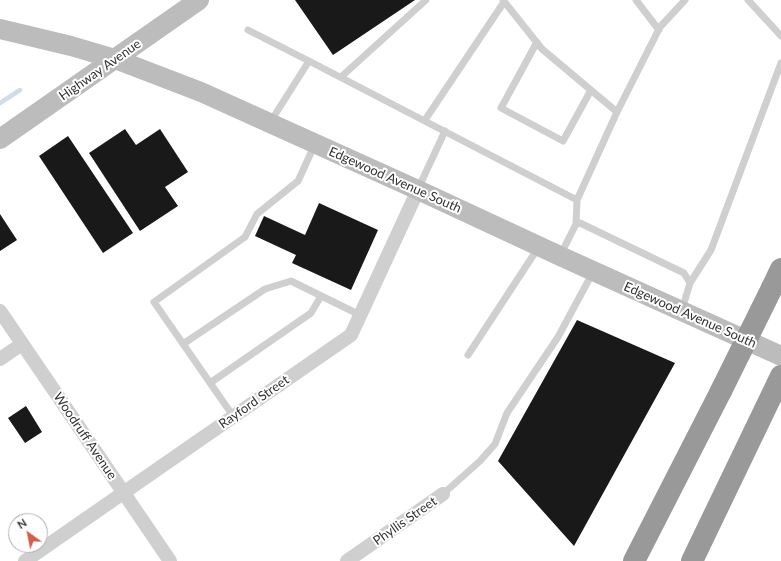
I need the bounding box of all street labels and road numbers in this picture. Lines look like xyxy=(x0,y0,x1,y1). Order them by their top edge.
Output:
street label: Highway Avenue xyxy=(56,36,144,104)
street label: Edgewood Avenue South xyxy=(326,144,464,216)
street label: Edgewood Avenue South xyxy=(621,279,759,351)
street label: Rayford Street xyxy=(216,372,292,432)
street label: Woodruff Avenue xyxy=(50,389,120,483)
street label: Phyllis Street xyxy=(370,493,440,549)

